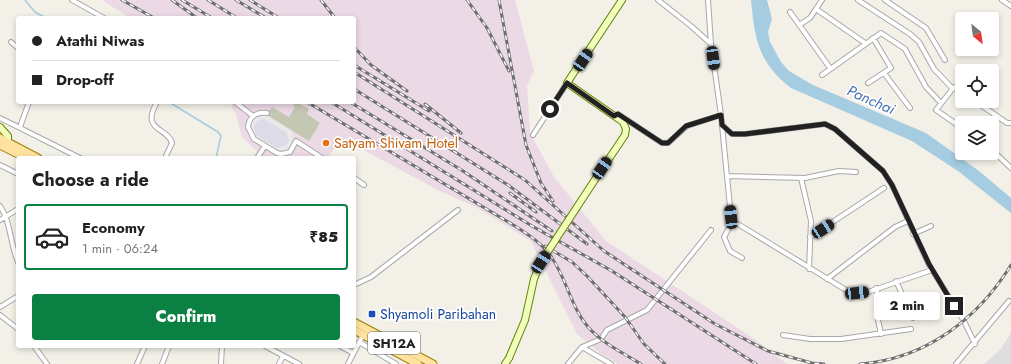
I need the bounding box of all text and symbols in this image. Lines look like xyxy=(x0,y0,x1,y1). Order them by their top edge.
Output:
north arrow xyxy=(955,12,999,56)
map controls xyxy=(955,12,999,160)
text: Atathi Niwas xyxy=(56,30,144,52)
car xyxy=(705,45,721,71)
car xyxy=(571,47,595,73)
button: locate xyxy=(955,64,999,108)
text: Drop-off xyxy=(56,69,114,91)
water label: Panchai xyxy=(844,80,899,120)
route start xyxy=(541,100,559,118)
button: layers xyxy=(955,116,999,160)
place label: Satyam Shivam Hotel xyxy=(334,133,458,153)
marker: Satyam Shivam Hotel xyxy=(321,138,331,148)
car xyxy=(590,155,614,181)
text: Choose a ride xyxy=(32,167,149,193)
car xyxy=(724,204,738,230)
text: Economy xyxy=(82,217,145,239)
car xyxy=(810,217,836,241)
icon: car xyxy=(34,219,70,255)
text: ₹85 xyxy=(310,226,338,248)
text: 1 min · 06:24 xyxy=(82,239,158,258)
car xyxy=(529,249,553,275)
car xyxy=(844,286,870,300)
callout: 2 min xyxy=(874,292,940,320)
button: Confirm xyxy=(32,294,340,340)
text: 2 min xyxy=(890,296,924,315)
route end xyxy=(945,297,963,315)
place label: Shyamoli Paribahan xyxy=(380,304,496,324)
marker: Shyamoli Paribahan xyxy=(367,309,377,319)
road number: SH12A xyxy=(368,332,420,354)

